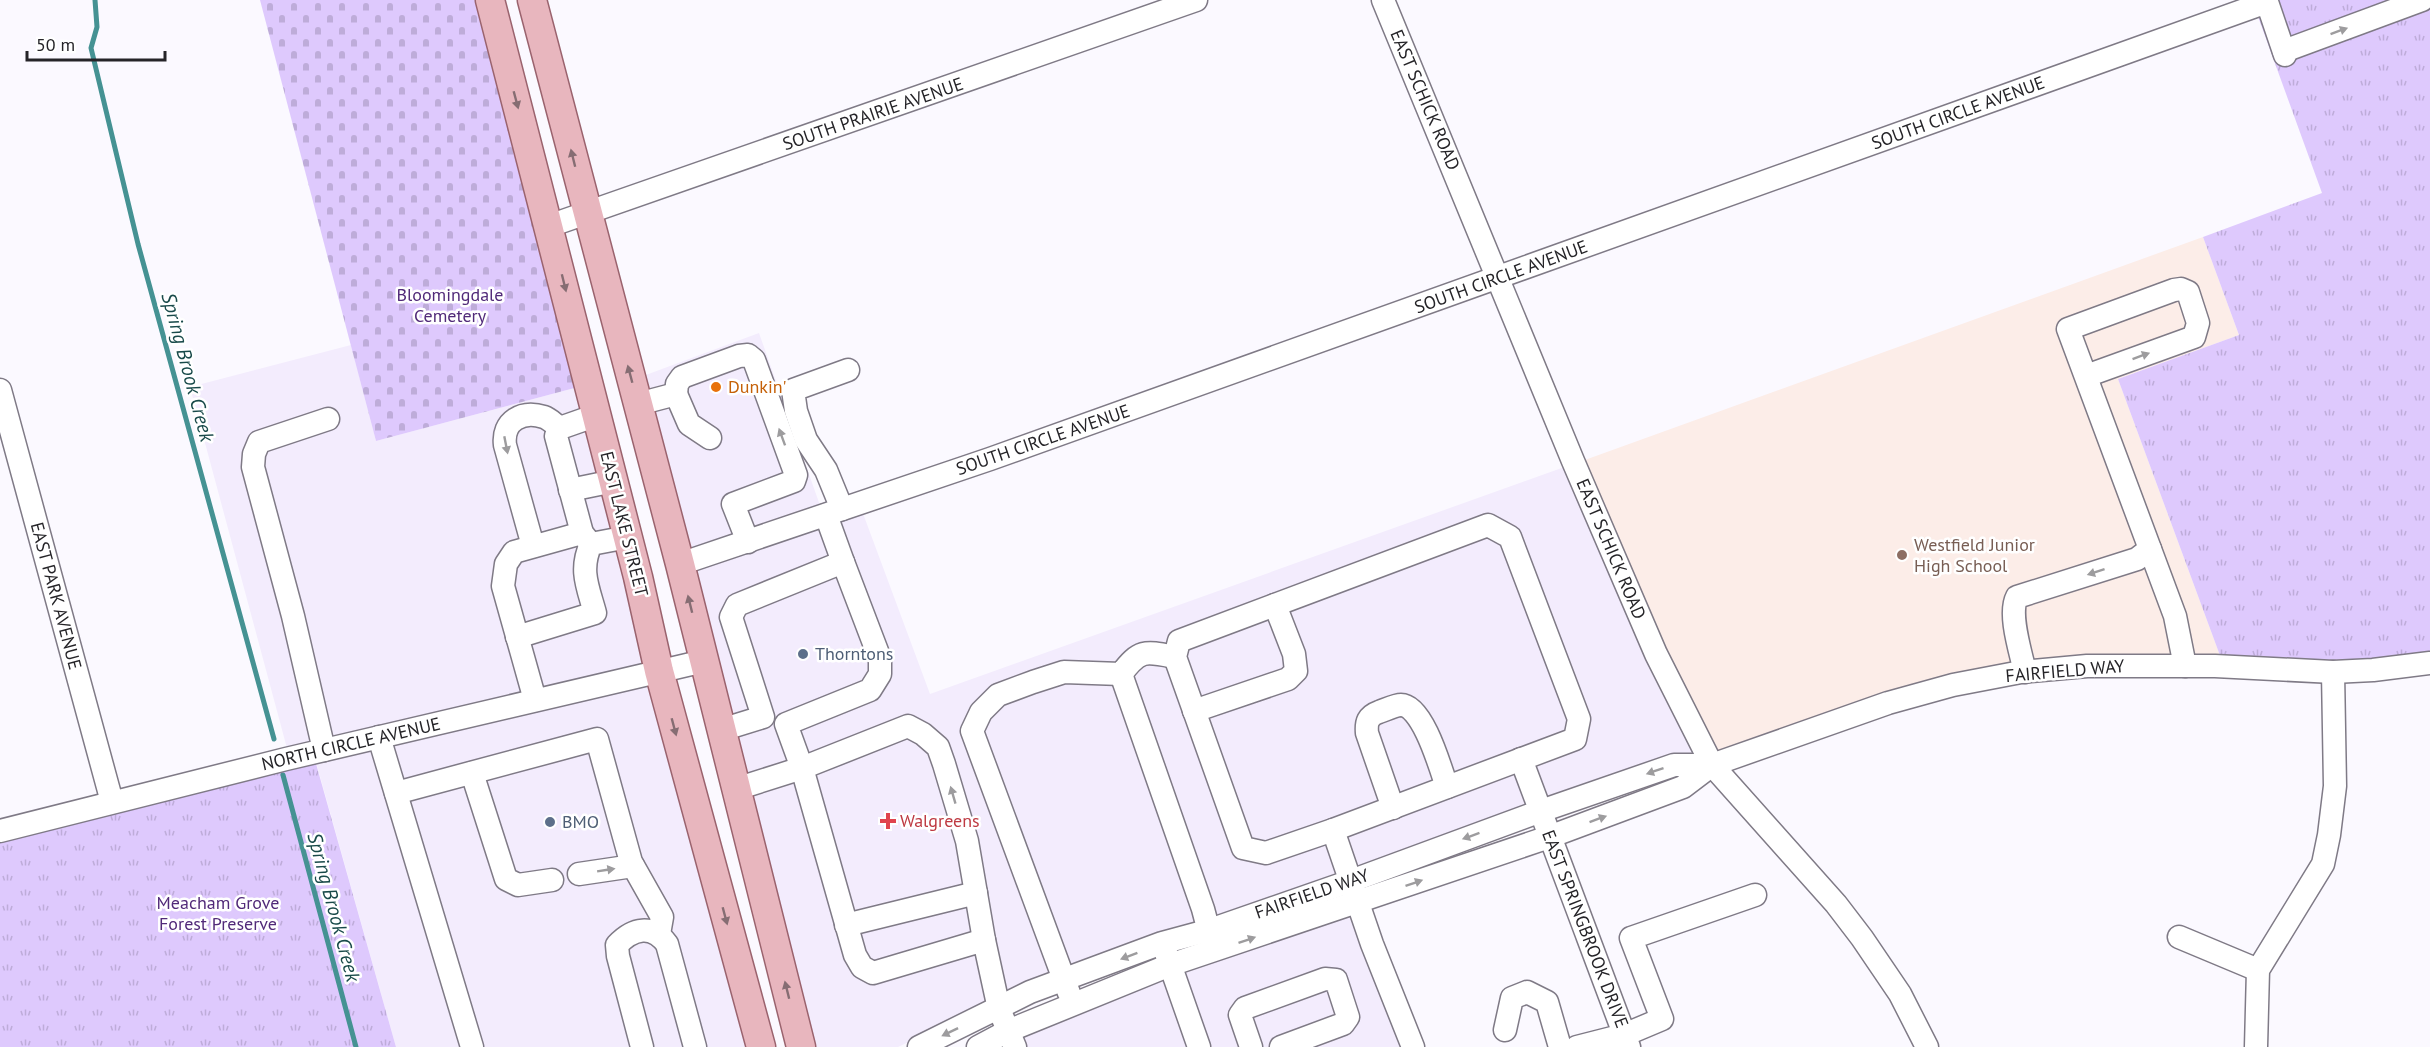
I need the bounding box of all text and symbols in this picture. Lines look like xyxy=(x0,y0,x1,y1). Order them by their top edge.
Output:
scale bar xyxy=(27,24,165,62)
street label: EAST SCHICK ROAD xyxy=(1385,26,1465,174)
one-way arrow xyxy=(2330,26,2348,35)
text: 50 m xyxy=(36,33,75,56)
street label: SOUTH CIRCLE AVENUE xyxy=(1868,71,2048,155)
street label: SOUTH PRAIRIE AVENUE xyxy=(780,72,966,155)
one-way arrow xyxy=(512,91,522,109)
one-way arrow xyxy=(568,149,577,167)
street label: SOUTH CIRCLE AVENUE xyxy=(1411,235,1591,319)
one-way arrow xyxy=(559,274,569,292)
park label: Bloomingdale Cemetery xyxy=(396,283,504,327)
water label: Spring Brook Creek xyxy=(156,289,221,446)
one-way arrow xyxy=(2132,351,2150,361)
one-way arrow xyxy=(625,365,634,383)
place label: Dunkin' xyxy=(728,375,787,398)
marker: Dunkin' xyxy=(709,380,723,394)
street label: SOUTH CIRCLE AVENUE xyxy=(953,399,1133,480)
one-way arrow xyxy=(777,428,787,446)
one-way arrow xyxy=(502,436,511,455)
street label: EAST LAKE STREET xyxy=(595,449,654,599)
street label: EAST SCHICK ROAD xyxy=(1571,475,1651,623)
street label: EAST PARK AVENUE xyxy=(26,520,87,672)
place label: Westfield Junior High School xyxy=(1914,533,2035,577)
marker: Westfield Junior High School xyxy=(1895,548,1909,562)
one-way arrow xyxy=(2087,567,2105,577)
one-way arrow xyxy=(684,595,694,613)
place label: Thorntons xyxy=(815,642,893,665)
marker: Thorntons xyxy=(796,647,810,661)
street label: FAIRFIELD WAY xyxy=(2005,654,2125,687)
street label: NORTH CIRCLE AVENUE xyxy=(259,712,443,775)
one-way arrow xyxy=(670,719,679,737)
one-way arrow xyxy=(1646,767,1664,777)
one-way arrow xyxy=(948,786,957,804)
place label: Walgreens xyxy=(900,809,980,832)
place label: BMO xyxy=(562,810,599,833)
one-way arrow xyxy=(1589,813,1607,823)
marker: Walgreens xyxy=(881,814,895,828)
marker: BMO xyxy=(543,815,557,829)
street label: EAST SPRINGBROOK DRIVE xyxy=(1537,826,1634,1031)
water label: Spring Brook Creek xyxy=(302,829,367,986)
one-way arrow xyxy=(1462,832,1480,842)
street label: FAIRFIELD WAY xyxy=(1252,863,1372,924)
one-way arrow xyxy=(597,865,616,874)
one-way arrow xyxy=(1405,878,1423,888)
park label: Meacham Grove Forest Preserve xyxy=(157,891,279,935)
one-way arrow xyxy=(721,907,730,925)
one-way arrow xyxy=(1238,935,1256,944)
one-way arrow xyxy=(1119,951,1137,961)
one-way arrow xyxy=(781,981,791,999)
one-way arrow xyxy=(941,1028,958,1037)

